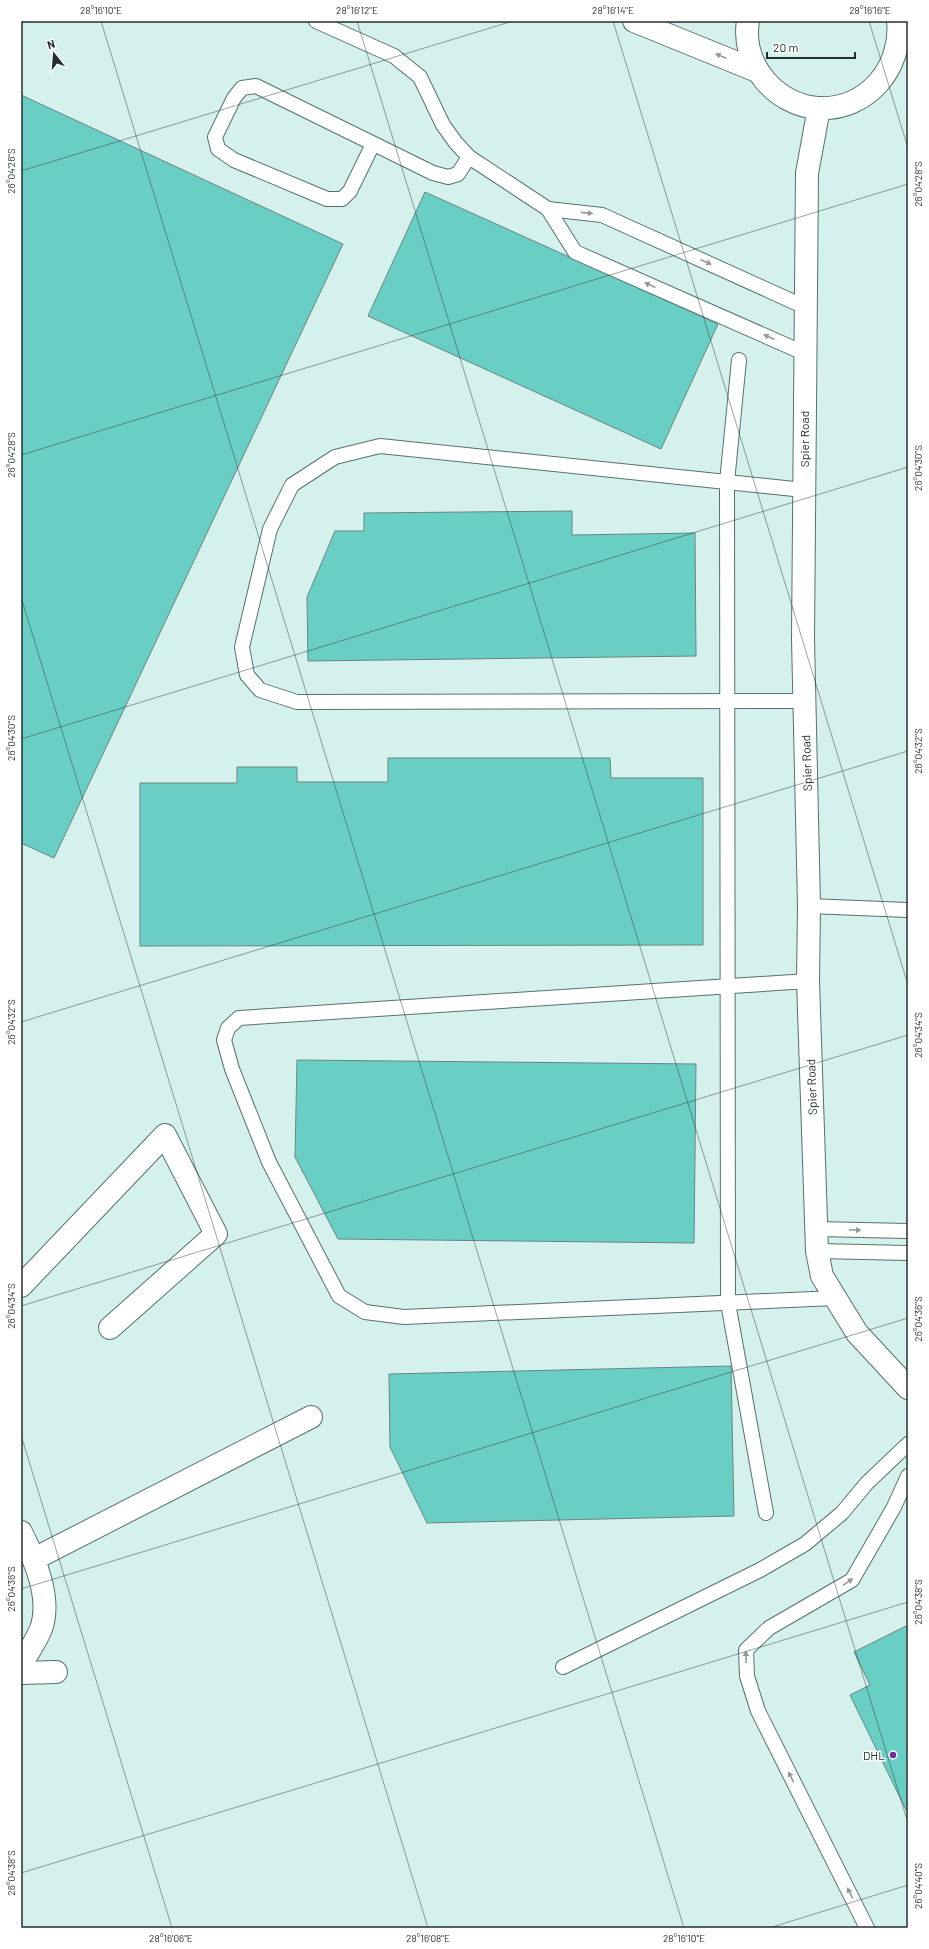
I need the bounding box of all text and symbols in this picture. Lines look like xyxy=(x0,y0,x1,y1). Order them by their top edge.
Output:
text: 28°16'10"E xyxy=(80,4,122,16)
text: 28°16'12"E xyxy=(336,4,378,16)
text: 28°16'14"E xyxy=(592,4,634,16)
text: 28°16'16"E xyxy=(849,4,891,16)
north arrow xyxy=(34,34,74,74)
scale bar xyxy=(767,34,855,60)
text: N xyxy=(46,37,56,51)
text: 20 m xyxy=(773,40,799,54)
one-way arrow xyxy=(715,53,727,59)
text: 26°04'26"S xyxy=(5,148,17,194)
text: 26°04'28"S xyxy=(912,161,924,207)
one-way arrow xyxy=(580,210,593,217)
one-way arrow xyxy=(701,259,712,265)
one-way arrow xyxy=(644,282,655,288)
one-way arrow xyxy=(762,334,774,340)
street label: Spier Road xyxy=(797,411,811,467)
text: 26°04'28"S xyxy=(5,432,17,478)
text: 26°04'30"S xyxy=(912,445,924,491)
text: 26°04'30"S xyxy=(5,715,17,761)
text: 26°04'32"S xyxy=(912,728,924,774)
street label: Spier Road xyxy=(798,735,814,791)
text: 26°04'32"S xyxy=(5,999,17,1045)
text: 26°04'34"S xyxy=(912,1012,924,1058)
street label: Spier Road xyxy=(803,1059,819,1115)
one-way arrow xyxy=(849,1226,861,1233)
text: 26°04'34"S xyxy=(5,1283,17,1329)
text: 26°04'36"S xyxy=(912,1296,924,1342)
text: 26°04'36"S xyxy=(5,1566,17,1612)
one-way arrow xyxy=(843,1578,853,1586)
text: 26°04'38"S xyxy=(912,1579,924,1625)
one-way arrow xyxy=(743,1650,749,1663)
place label: DHL xyxy=(863,1748,885,1762)
marker: DHL xyxy=(888,1750,898,1760)
one-way arrow xyxy=(788,1771,794,1783)
text: 26°04'38"S xyxy=(5,1850,17,1896)
text: 26°04'40"S xyxy=(912,1863,924,1909)
one-way arrow xyxy=(846,1887,853,1899)
text: 28°16'06"E xyxy=(149,1932,193,1944)
text: 28°16'08"E xyxy=(406,1932,450,1944)
text: 28°16'10"E xyxy=(663,1932,705,1944)

